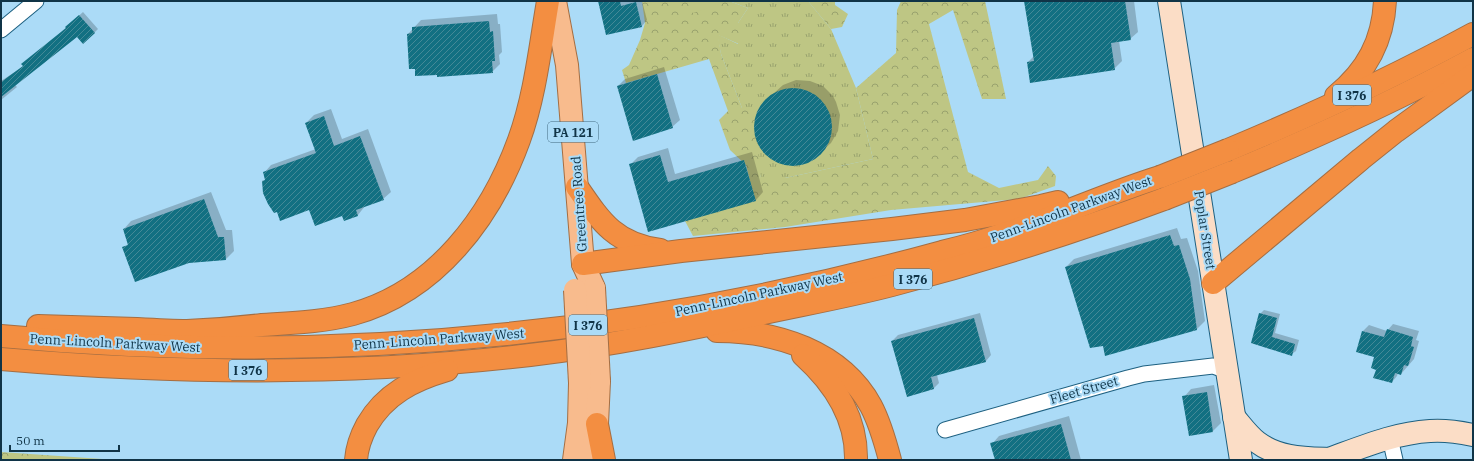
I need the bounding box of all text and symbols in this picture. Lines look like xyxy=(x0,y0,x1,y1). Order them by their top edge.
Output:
road number: I 376 xyxy=(1333,85,1371,105)
road number: PA 121 xyxy=(548,122,598,142)
street label: Greentree Road xyxy=(567,156,591,252)
street label: Penn-Lincoln Parkway West xyxy=(988,172,1155,246)
street label: Poplar Street xyxy=(1190,189,1220,271)
street label: Penn-Lincoln Parkway West xyxy=(674,268,845,320)
road number: I 376 xyxy=(894,269,932,289)
road number: I 376 xyxy=(569,315,607,335)
street label: Penn-Lincoln Parkway West xyxy=(353,325,525,353)
street label: Penn-Lincoln Parkway West xyxy=(29,330,201,356)
road number: I 376 xyxy=(229,360,267,380)
street label: Fleet Street xyxy=(1048,372,1120,408)
scale bar xyxy=(10,427,119,453)
text: 50 m xyxy=(16,433,45,448)

